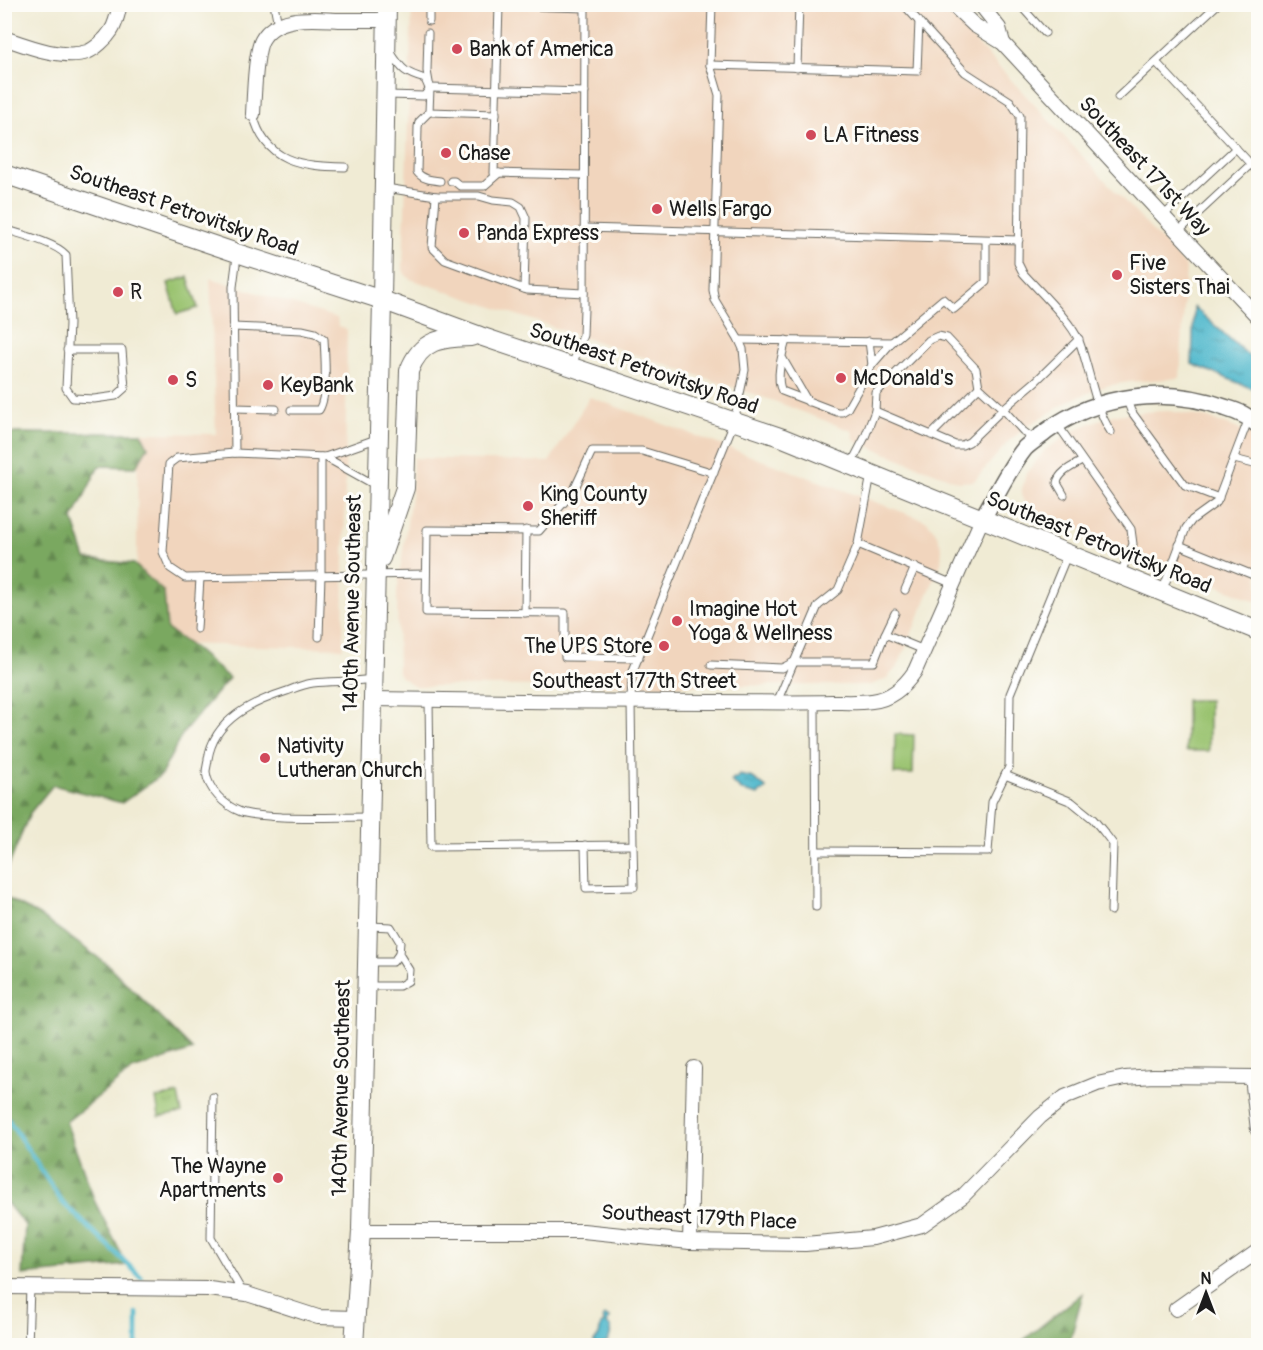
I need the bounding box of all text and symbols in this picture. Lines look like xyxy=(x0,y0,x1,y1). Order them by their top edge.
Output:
place label: Bank of America xyxy=(469,36,613,63)
marker: Bank of America xyxy=(450,42,464,56)
street label: Southeast 171st Way xyxy=(1073,91,1216,242)
place label: LA Fitness xyxy=(823,122,919,149)
marker: LA Fitness xyxy=(804,128,818,142)
place label: Chase xyxy=(458,140,511,167)
marker: Chase xyxy=(439,146,453,160)
street label: Southeast Petrovitsky Road xyxy=(66,159,302,262)
place label: Wells Fargo xyxy=(669,196,772,223)
marker: Wells Fargo xyxy=(650,202,664,216)
place label: Panda Express xyxy=(476,220,599,247)
marker: Panda Express xyxy=(457,226,471,240)
place label: Five Sisters Thai xyxy=(1129,250,1230,301)
marker: Five Sisters Thai xyxy=(1110,268,1124,282)
place label: R xyxy=(130,279,142,306)
marker: R xyxy=(111,285,125,299)
street label: Southeast Petrovitsky Road xyxy=(526,317,762,420)
place label: McDonald's xyxy=(853,365,954,392)
place label: S xyxy=(185,367,197,394)
marker: McDonald's xyxy=(834,371,848,385)
place label: KeyBank xyxy=(280,372,354,399)
marker: S xyxy=(166,373,180,387)
marker: KeyBank xyxy=(261,378,275,392)
place label: King County Sheriff xyxy=(540,481,647,532)
street label: Southeast Petrovitsky Road xyxy=(982,485,1215,600)
street label: 140th Avenue Southeast xyxy=(337,494,368,712)
marker: King County Sheriff xyxy=(521,499,535,513)
place label: Imagine Hot Yoga & Wellness xyxy=(688,596,833,647)
marker: Imagine Hot Yoga & Wellness xyxy=(670,614,684,628)
place label: The UPS Store xyxy=(524,633,653,660)
marker: The UPS Store xyxy=(657,639,671,653)
street label: Southeast 177th Street xyxy=(531,668,737,695)
place label: Nativity Lutheran Church xyxy=(277,733,423,784)
marker: Nativity Lutheran Church xyxy=(258,751,272,765)
street label: 140th Avenue Southeast xyxy=(326,979,357,1197)
place label: The Wayne Apartments xyxy=(159,1153,267,1204)
marker: The Wayne Apartments xyxy=(271,1171,285,1185)
street label: Southeast 179th Place xyxy=(601,1199,798,1236)
north arrow xyxy=(1176,1263,1236,1323)
text: N xyxy=(1201,1269,1212,1289)

